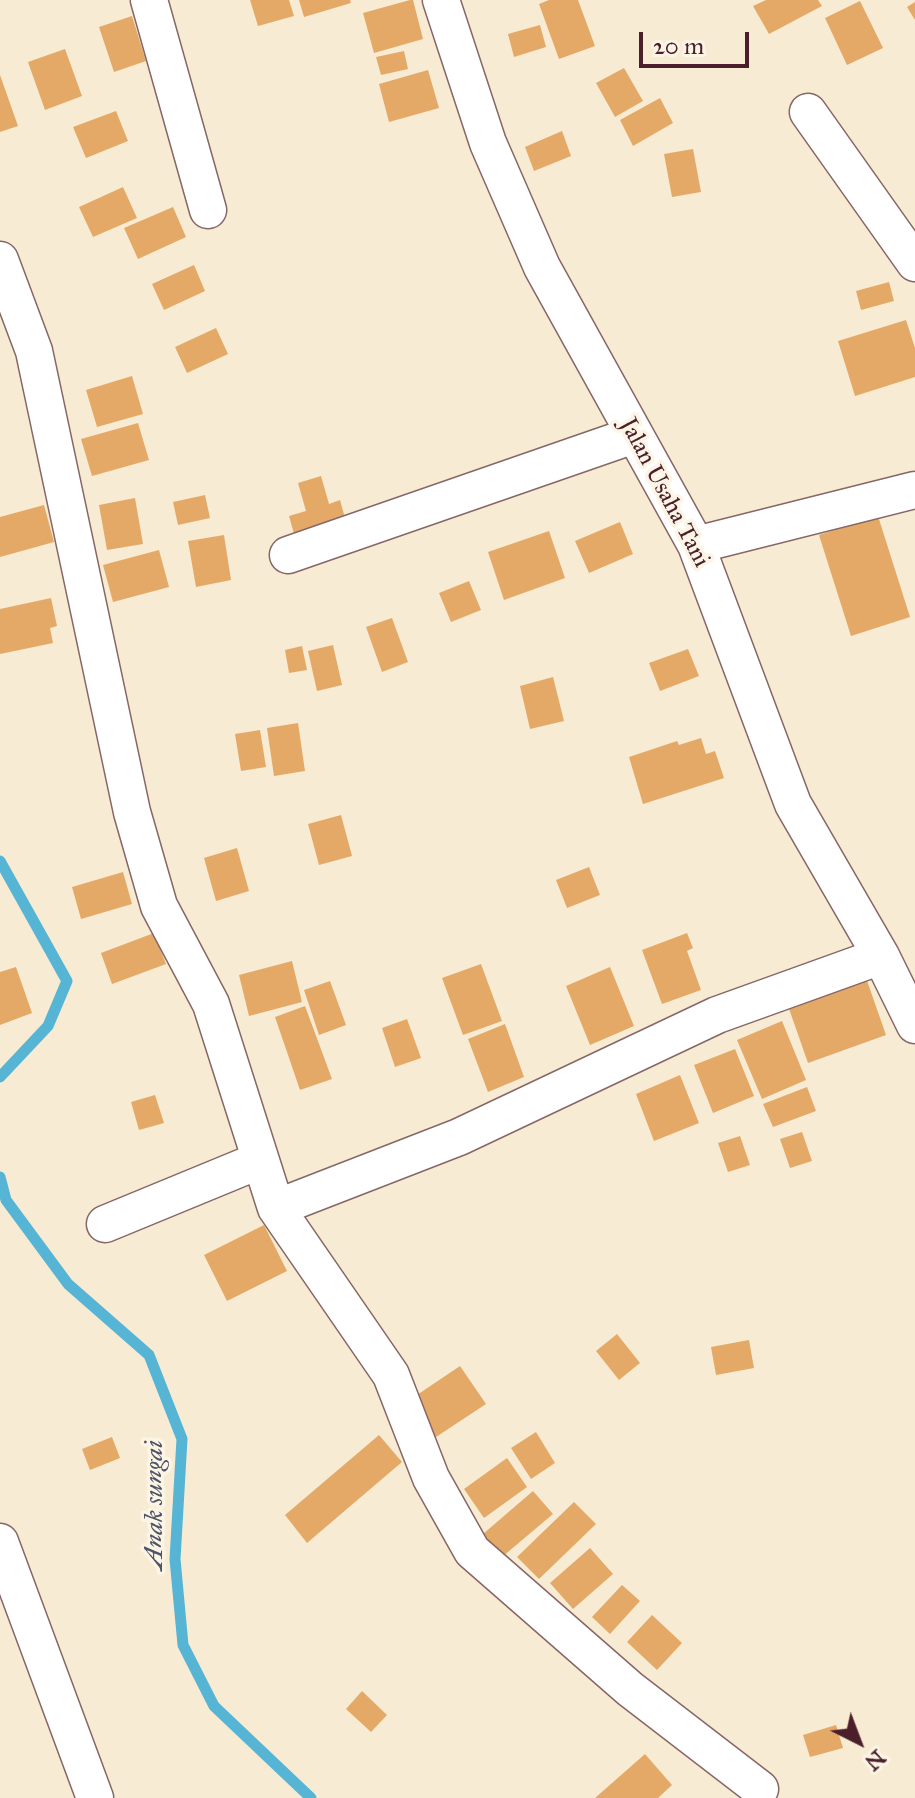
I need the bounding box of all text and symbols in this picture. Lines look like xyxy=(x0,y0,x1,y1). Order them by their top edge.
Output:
scale bar xyxy=(643,16,753,66)
text: 20 m xyxy=(653,31,704,61)
street label: Jalan Usaha Tani xyxy=(613,414,715,572)
water label: Anak sungai xyxy=(140,1440,172,1570)
north arrow xyxy=(819,1702,899,1782)
text: N xyxy=(859,1744,891,1776)

